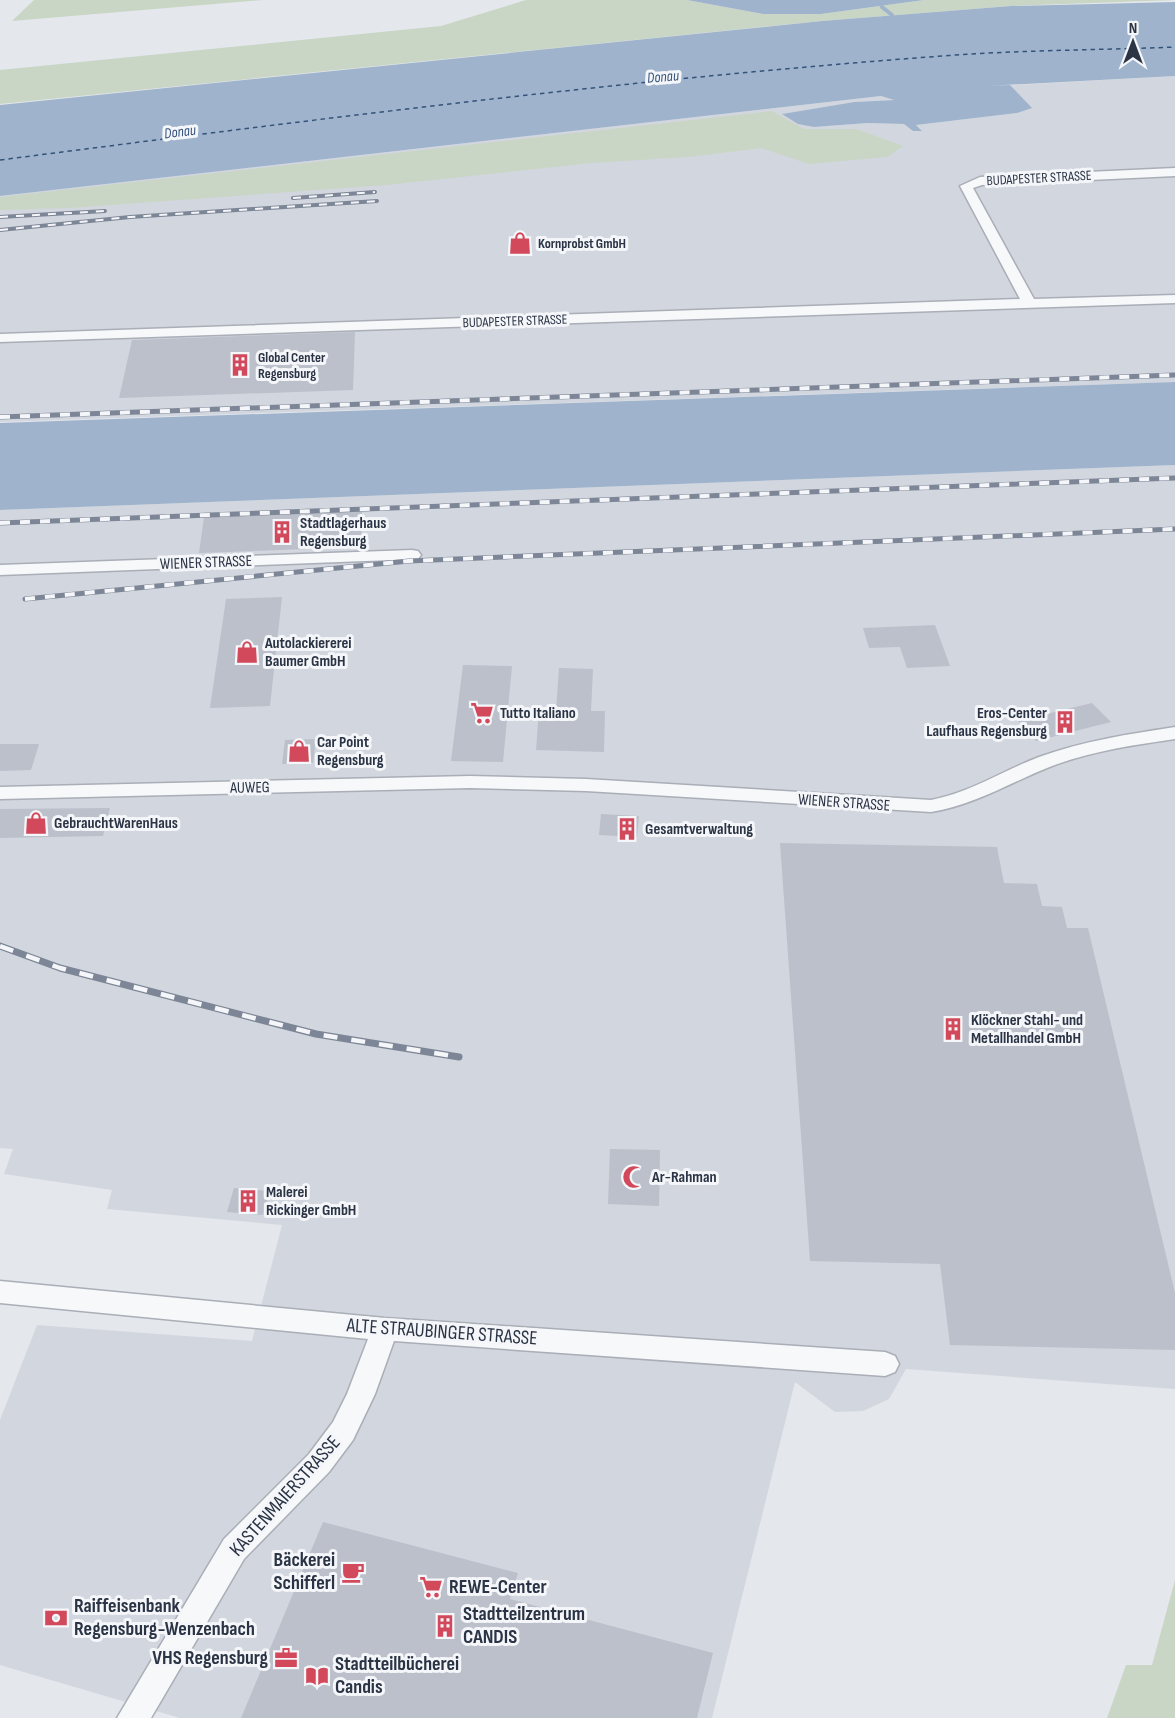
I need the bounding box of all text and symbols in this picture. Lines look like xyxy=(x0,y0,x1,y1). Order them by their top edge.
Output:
north arrow xyxy=(1103,12,1163,72)
text: N xyxy=(1129,19,1137,38)
water label: Donau xyxy=(646,66,681,88)
water label: Donau xyxy=(163,121,198,143)
street label: BUDAPESTER STRASSE xyxy=(986,167,1092,189)
shop icon: Kornprobst GmbH xyxy=(507,230,533,256)
place label: Kornprobst GmbH xyxy=(538,235,626,252)
street label: BUDAPESTER STRASSE xyxy=(462,311,568,331)
place label: Global Center Regensburg xyxy=(258,349,326,382)
building icon: Global Center Regensburg xyxy=(227,352,253,378)
place label: Stadtlagerhaus Regensburg xyxy=(300,514,386,551)
building icon: Stadtlagerhaus Regensburg xyxy=(269,519,295,545)
street label: WIENER STRASSE xyxy=(160,552,252,574)
place label: Autolackiererei Baumer GmbH xyxy=(264,634,352,671)
shop icon: Autolackiererei Baumer GmbH xyxy=(234,639,260,665)
supermarket icon: Tutto Italiano xyxy=(469,700,495,726)
place label: Tutto Italiano xyxy=(500,704,576,723)
place label: Eros-Center Laufhaus Regensburg xyxy=(926,704,1047,741)
building icon: Eros-Center Laufhaus Regensburg xyxy=(1052,709,1078,735)
place label: Car Point Regensburg xyxy=(317,733,384,770)
shop icon: Car Point Regensburg xyxy=(286,738,312,764)
street label: AUWEG xyxy=(229,778,270,798)
street label: WIENER STRASSE xyxy=(797,790,891,816)
shop icon: GebrauchtWarenHaus xyxy=(23,810,49,836)
place label: GebrauchtWarenHaus xyxy=(54,814,178,833)
building icon: Gesamtverwaltung xyxy=(614,816,640,842)
place label: Gesamtverwaltung xyxy=(645,820,753,839)
place label: Klöckner Stahl- und Metallhandel GmbH xyxy=(971,1011,1083,1048)
building icon: Klöckner Stahl- und Metallhandel GmbH xyxy=(940,1016,966,1042)
mosque icon: Ar-Rahman xyxy=(621,1164,647,1190)
place label: Ar-Rahman xyxy=(651,1168,717,1187)
place label: Malerei Rickinger GmbH xyxy=(266,1183,356,1220)
building icon: Malerei Rickinger GmbH xyxy=(235,1188,261,1214)
street label: ALTE STRAUBINGER STRASSE xyxy=(345,1313,538,1351)
street label: KASTENMAIERSTRASSE xyxy=(225,1431,345,1561)
place label: Bäckerei Schifferl xyxy=(274,1548,335,1595)
cafe icon: Bäckerei Schifferl xyxy=(340,1559,366,1585)
supermarket icon: REWE-Center xyxy=(418,1574,444,1600)
place label: REWE-Center xyxy=(449,1575,547,1599)
place label: Raiffeisenbank Regensburg-Wenzenbach xyxy=(74,1594,255,1641)
place label: Stadtteilzentrum CANDIS xyxy=(463,1602,585,1649)
bank icon: Raiffeisenbank Regensburg-Wenzenbach xyxy=(43,1605,69,1631)
building icon: Stadtteilzentrum CANDIS xyxy=(432,1613,458,1639)
office icon: VHS Regensburg xyxy=(273,1645,299,1671)
place label: VHS Regensburg xyxy=(152,1646,269,1670)
place label: Stadtteilbücherei Candis xyxy=(335,1652,459,1699)
library icon: Stadtteilbücherei Candis xyxy=(304,1663,330,1689)

